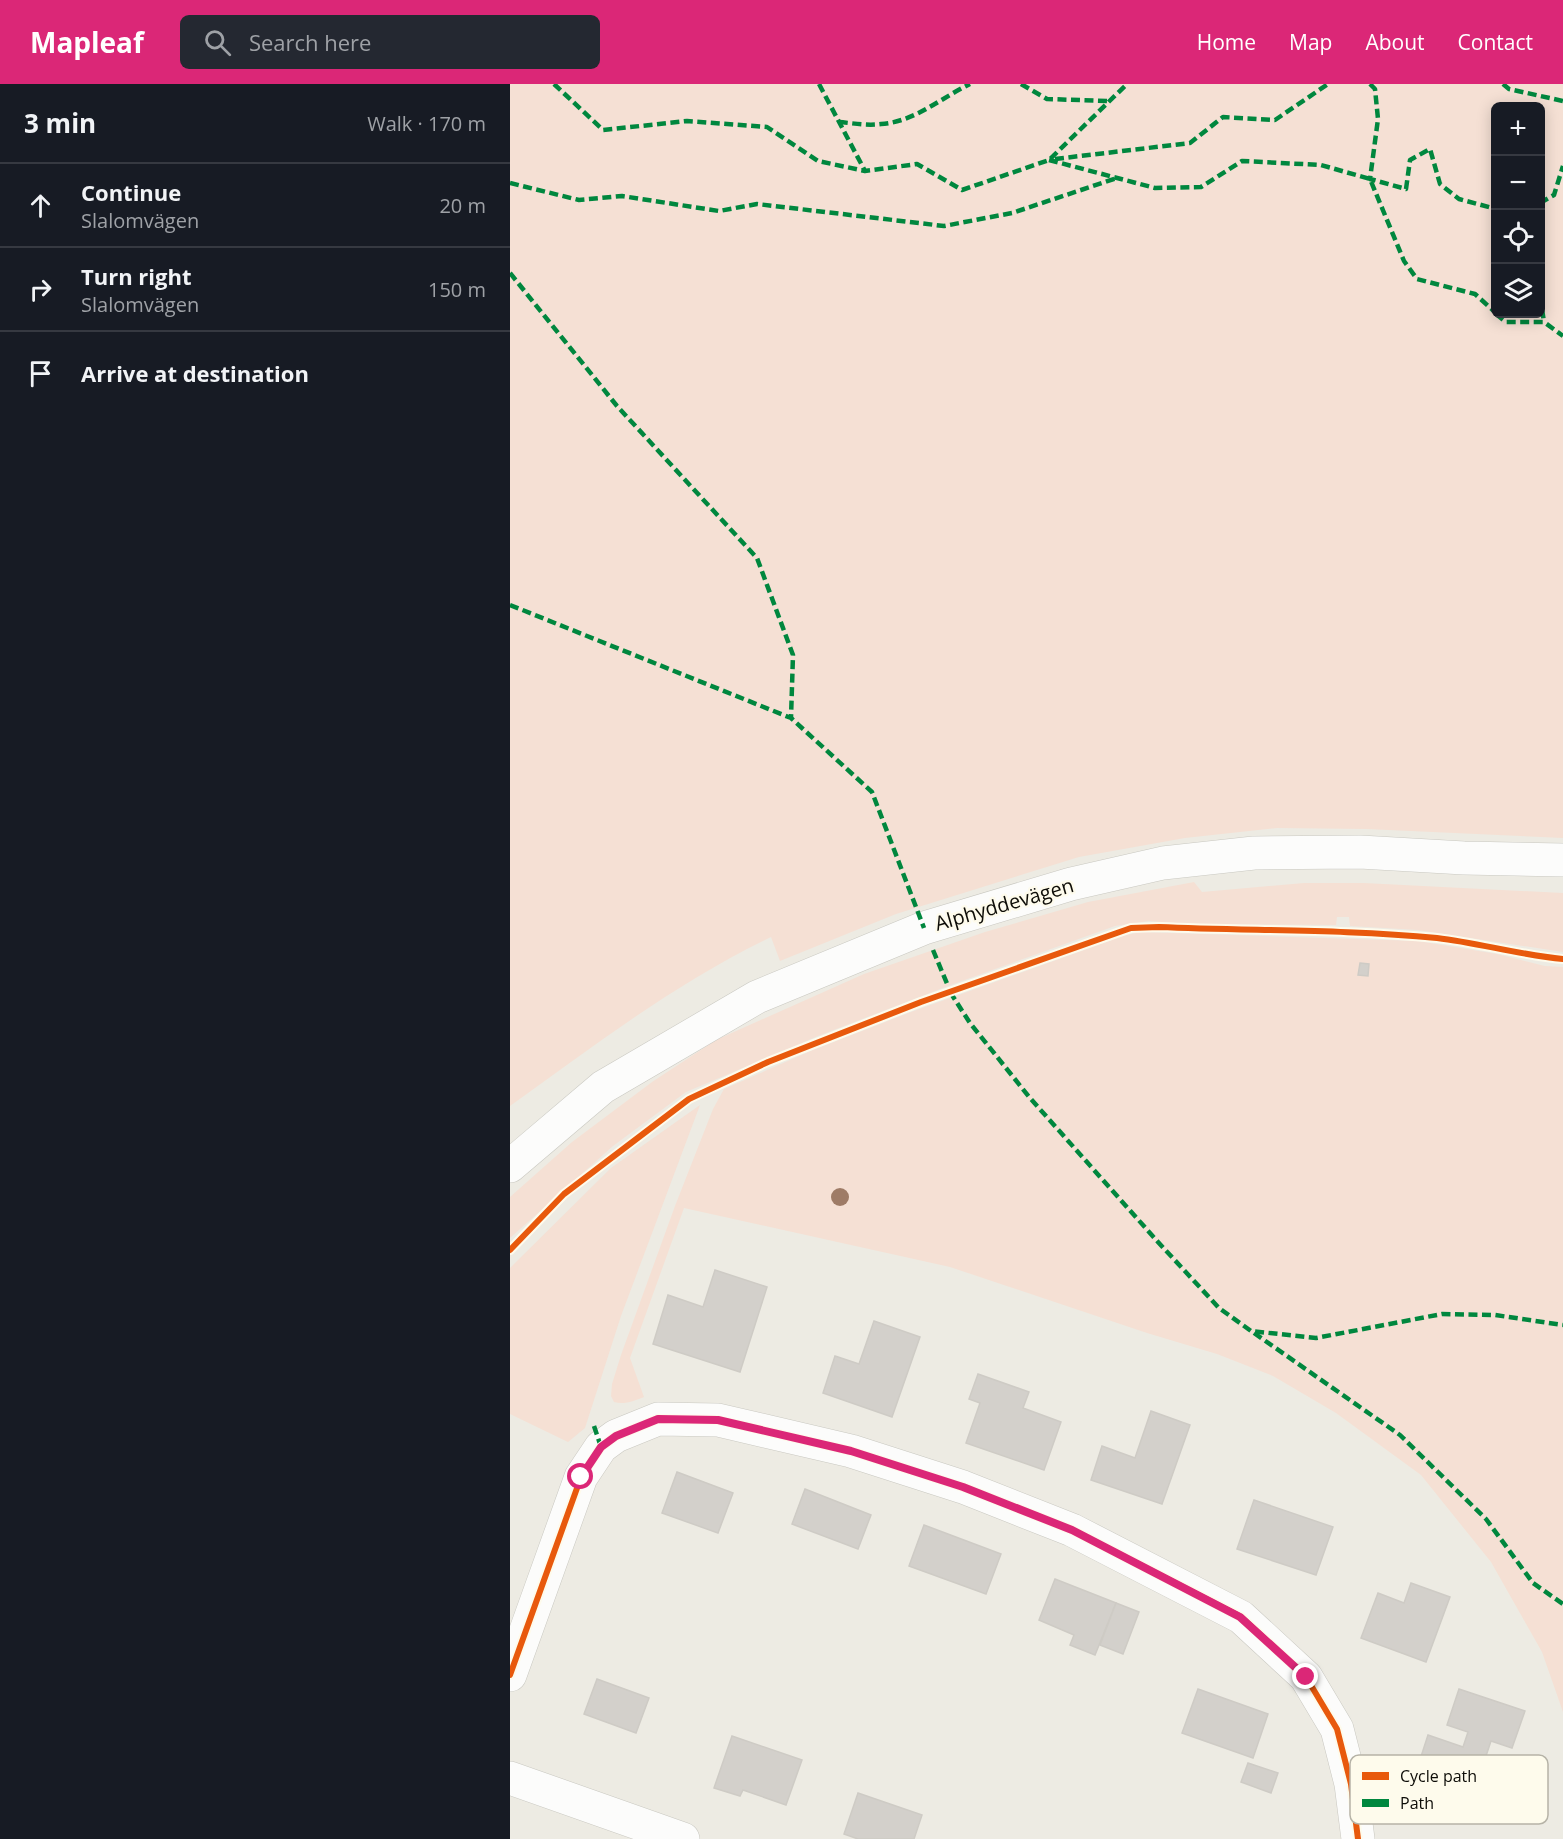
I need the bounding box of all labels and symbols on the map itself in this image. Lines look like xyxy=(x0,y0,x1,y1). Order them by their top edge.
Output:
street label: Alphyddevägen xyxy=(931,871,1077,937)
route start xyxy=(567,1463,593,1489)
route end xyxy=(1292,1663,1318,1689)
legend xyxy=(1350,1755,1548,1824)
text: Cycle path xyxy=(1400,1765,1477,1787)
text: Path xyxy=(1400,1792,1434,1814)

